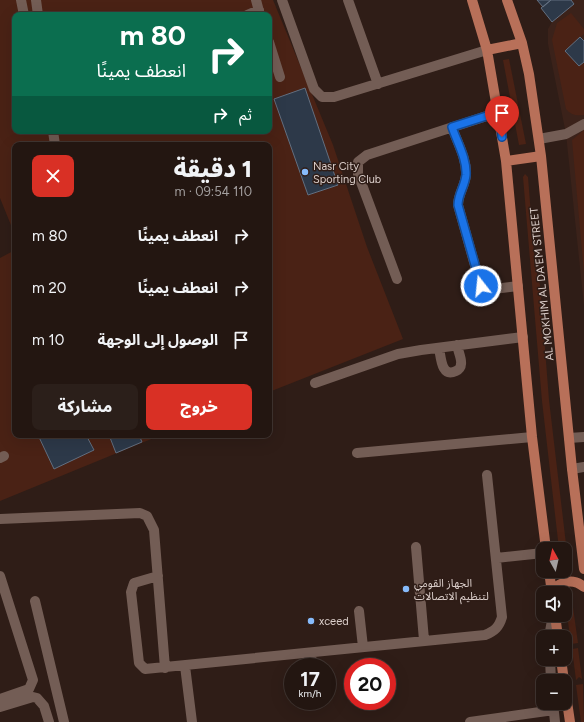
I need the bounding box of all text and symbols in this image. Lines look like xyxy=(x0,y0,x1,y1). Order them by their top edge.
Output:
text: 80 m xyxy=(120,18,186,52)
icon: right xyxy=(200,28,252,80)
text: انعطف يمينًا xyxy=(97,60,186,82)
pin xyxy=(485,96,519,137)
icon: arrive xyxy=(491,102,513,124)
icon: right xyxy=(209,104,231,126)
text: ثم xyxy=(239,106,252,124)
text: 1 دقيقة xyxy=(173,154,252,183)
button: close xyxy=(32,155,74,197)
place label: Nasr City Sporting Club xyxy=(313,160,381,186)
marker: Nasr City Sporting Club xyxy=(300,167,310,177)
text: 110 m · 09:54 xyxy=(174,184,252,199)
street label: AL MOKHIM AL DA'EM STREET xyxy=(527,207,557,361)
icon: right xyxy=(230,225,252,247)
text: 80 m xyxy=(32,227,67,245)
text: انعطف يمينًا xyxy=(138,227,218,245)
position arrow xyxy=(460,265,502,307)
icon: right xyxy=(230,277,252,299)
text: 20 m xyxy=(32,279,67,297)
text: انعطف يمينًا xyxy=(138,279,218,297)
icon: arrive xyxy=(230,329,252,351)
text: 10 m xyxy=(32,331,64,349)
text: الوصول إلى الوجهة xyxy=(98,331,218,349)
button: مشاركة xyxy=(32,384,138,430)
button: خروج xyxy=(146,384,252,430)
north arrow xyxy=(536,542,572,578)
map controls xyxy=(536,542,572,710)
place label: الجهاز القومي لتنظيم الاتصالات xyxy=(414,577,489,605)
marker: الجهاز القومي لتنظيم الاتصالات xyxy=(401,584,411,594)
button: sound xyxy=(536,586,572,622)
place label: xceed xyxy=(319,615,349,628)
marker: xceed xyxy=(306,616,316,626)
button: + xyxy=(536,630,572,666)
speed limit sign: 20 xyxy=(344,658,396,710)
text: 17 xyxy=(300,667,320,691)
button: − xyxy=(536,674,572,710)
text: km/h xyxy=(299,687,321,700)

